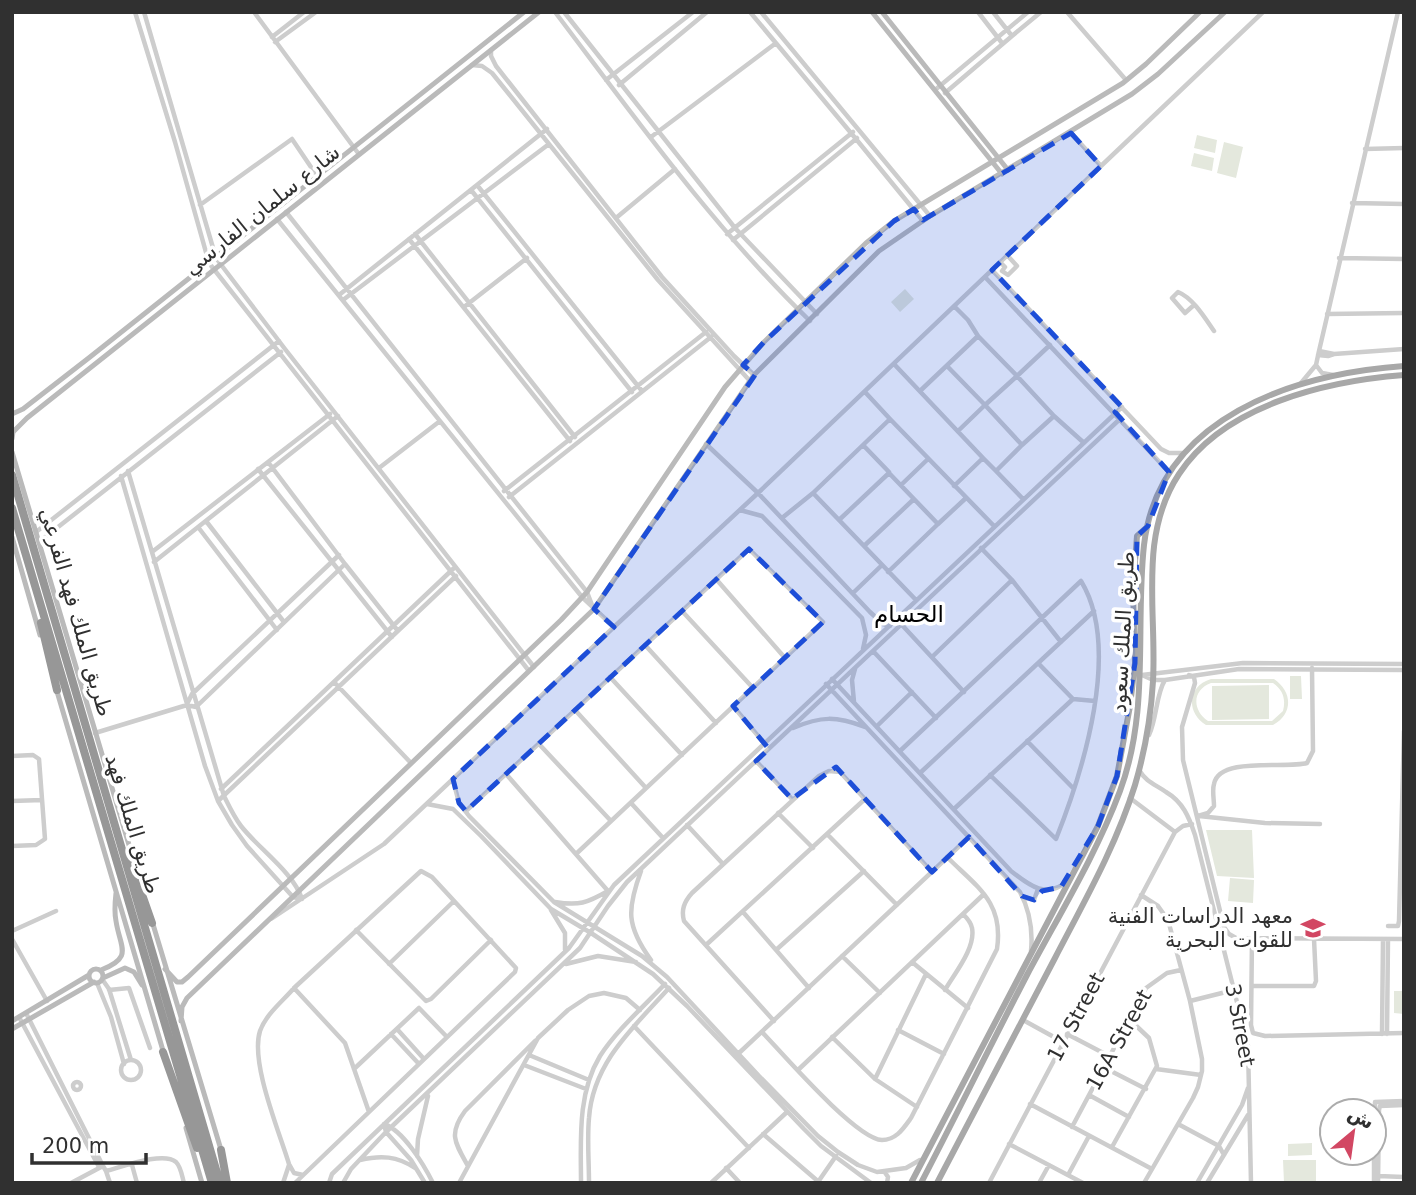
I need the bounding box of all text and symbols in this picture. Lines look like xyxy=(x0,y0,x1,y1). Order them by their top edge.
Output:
street label: شارع سلمان الفارسي xyxy=(179,140,345,280)
street label: طريق الملك فهد الفرعي xyxy=(35,505,117,719)
street label: طريق الملك سعود xyxy=(1107,550,1139,714)
district label: الحسام xyxy=(874,601,944,628)
street label: طريق الملك فهد xyxy=(100,751,166,897)
place label: معهد الدراسات الفنية للقوات البحرية xyxy=(1108,904,1293,952)
school or university icon: معهد الدراسات الفنية للقوات البحرية xyxy=(1299,914,1327,942)
street label: 17 Street xyxy=(1043,968,1109,1066)
street label: 3 Street xyxy=(1220,982,1260,1068)
street label: 16A Street xyxy=(1081,985,1157,1095)
north arrow xyxy=(1318,1097,1388,1167)
text: ش xyxy=(1344,1101,1378,1134)
scale bar xyxy=(32,1122,145,1166)
text: 200 m xyxy=(42,1134,109,1158)

